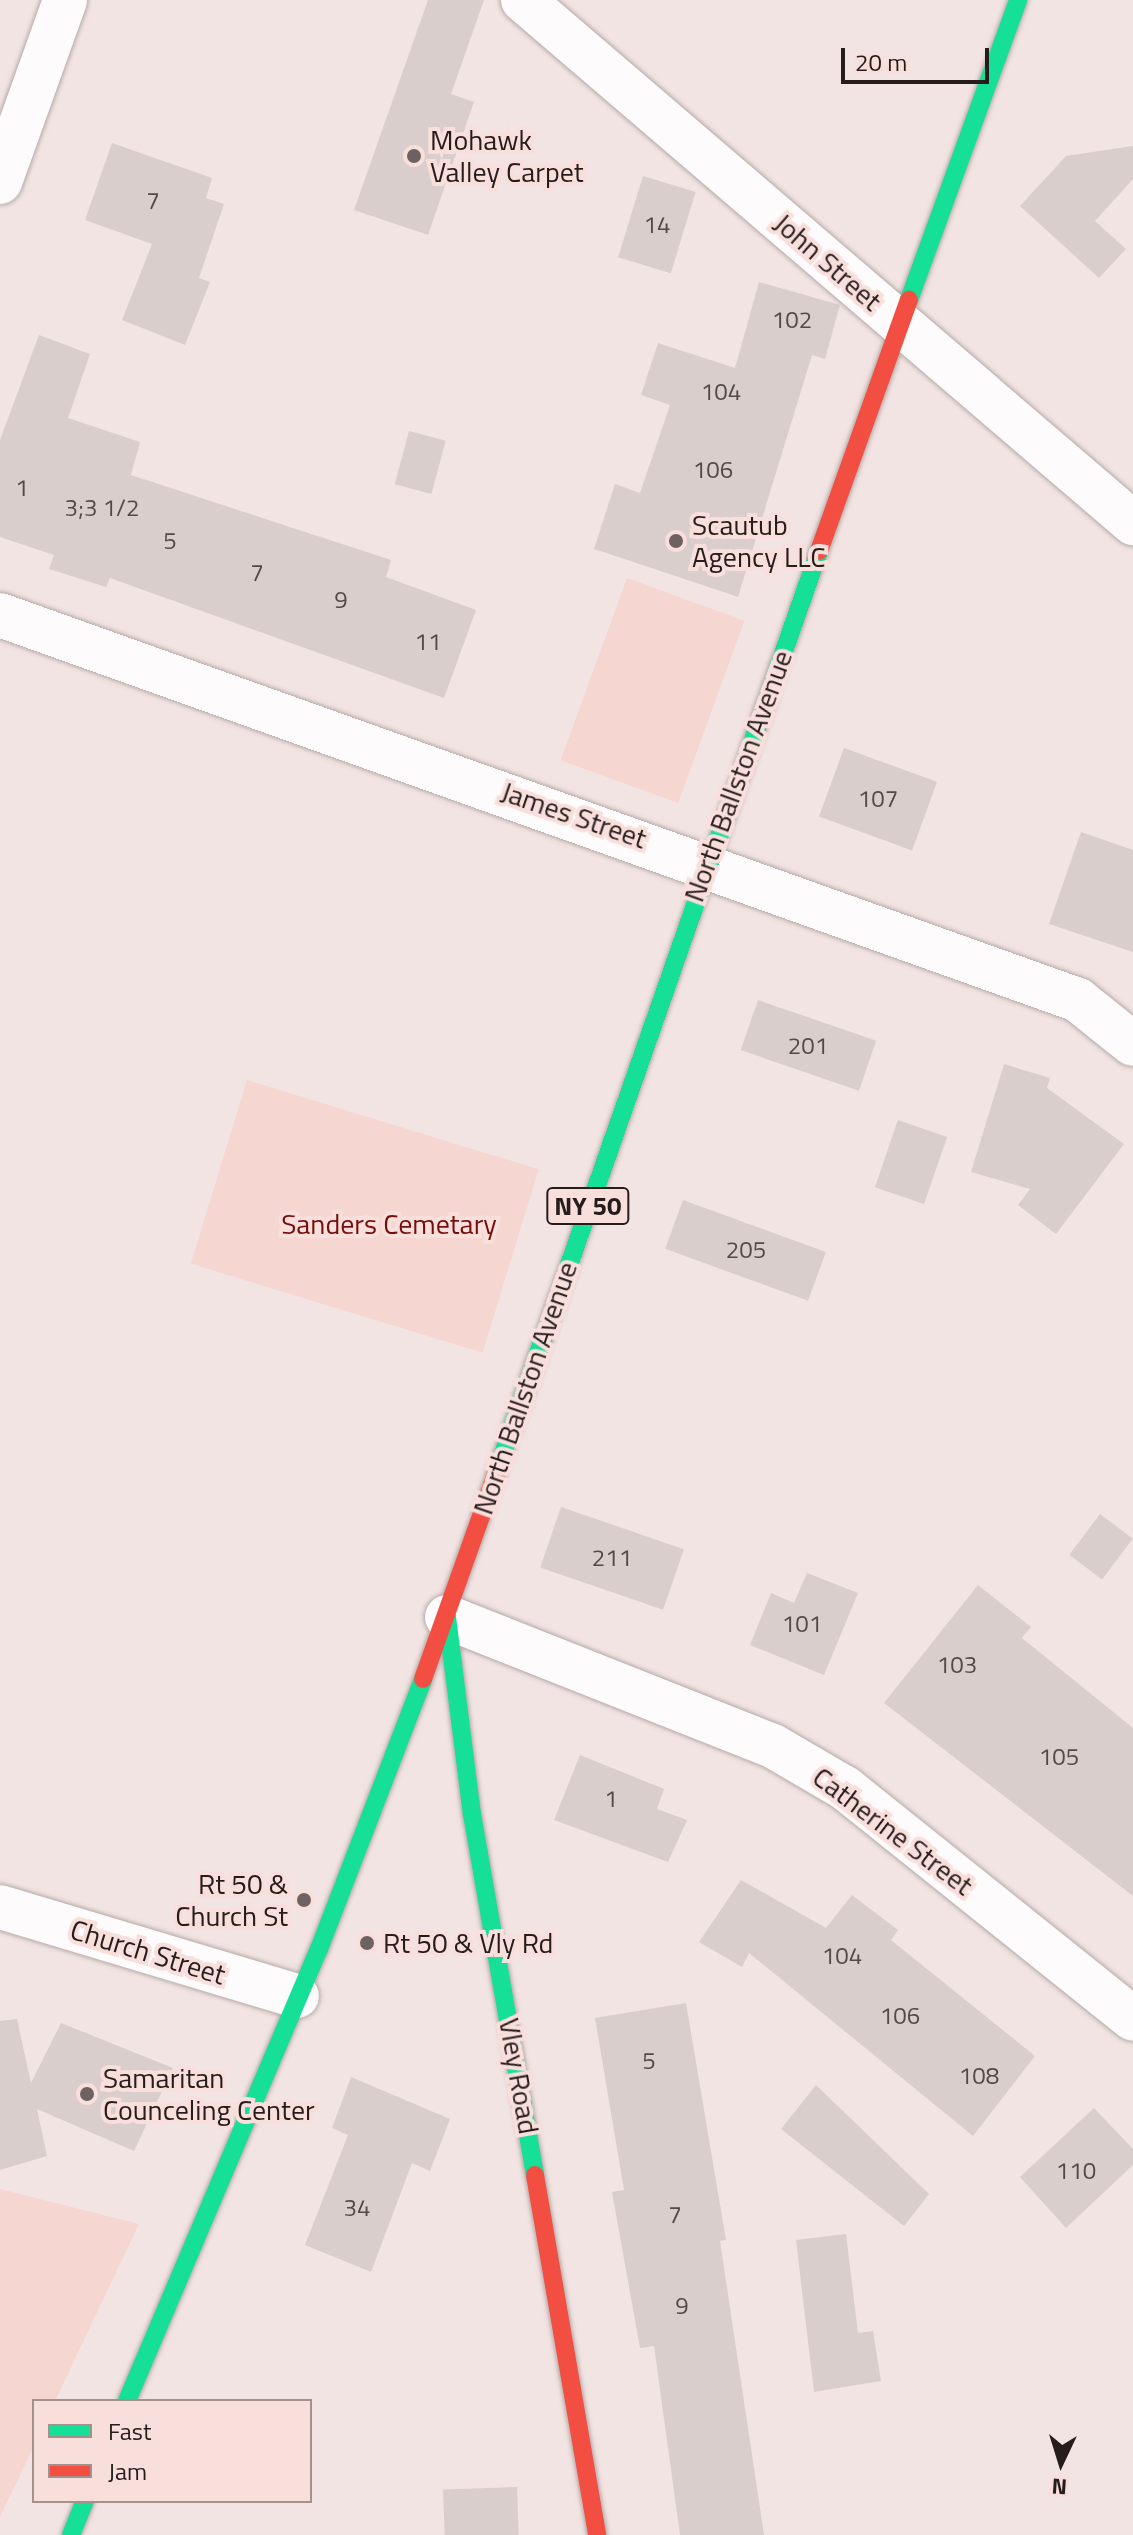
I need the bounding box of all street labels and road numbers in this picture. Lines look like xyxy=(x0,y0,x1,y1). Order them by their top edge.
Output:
street label: John Street xyxy=(767,206,889,318)
street label: North Ballston Avenue xyxy=(677,646,799,906)
street label: James Street xyxy=(497,775,651,855)
road number: NY 50 xyxy=(546,1184,630,1228)
street label: North Ballston Avenue xyxy=(466,1257,584,1519)
street label: Catherine Street xyxy=(806,1760,980,1902)
street label: Church Street xyxy=(67,1913,229,1991)
street label: Vley Road xyxy=(492,2015,546,2137)

